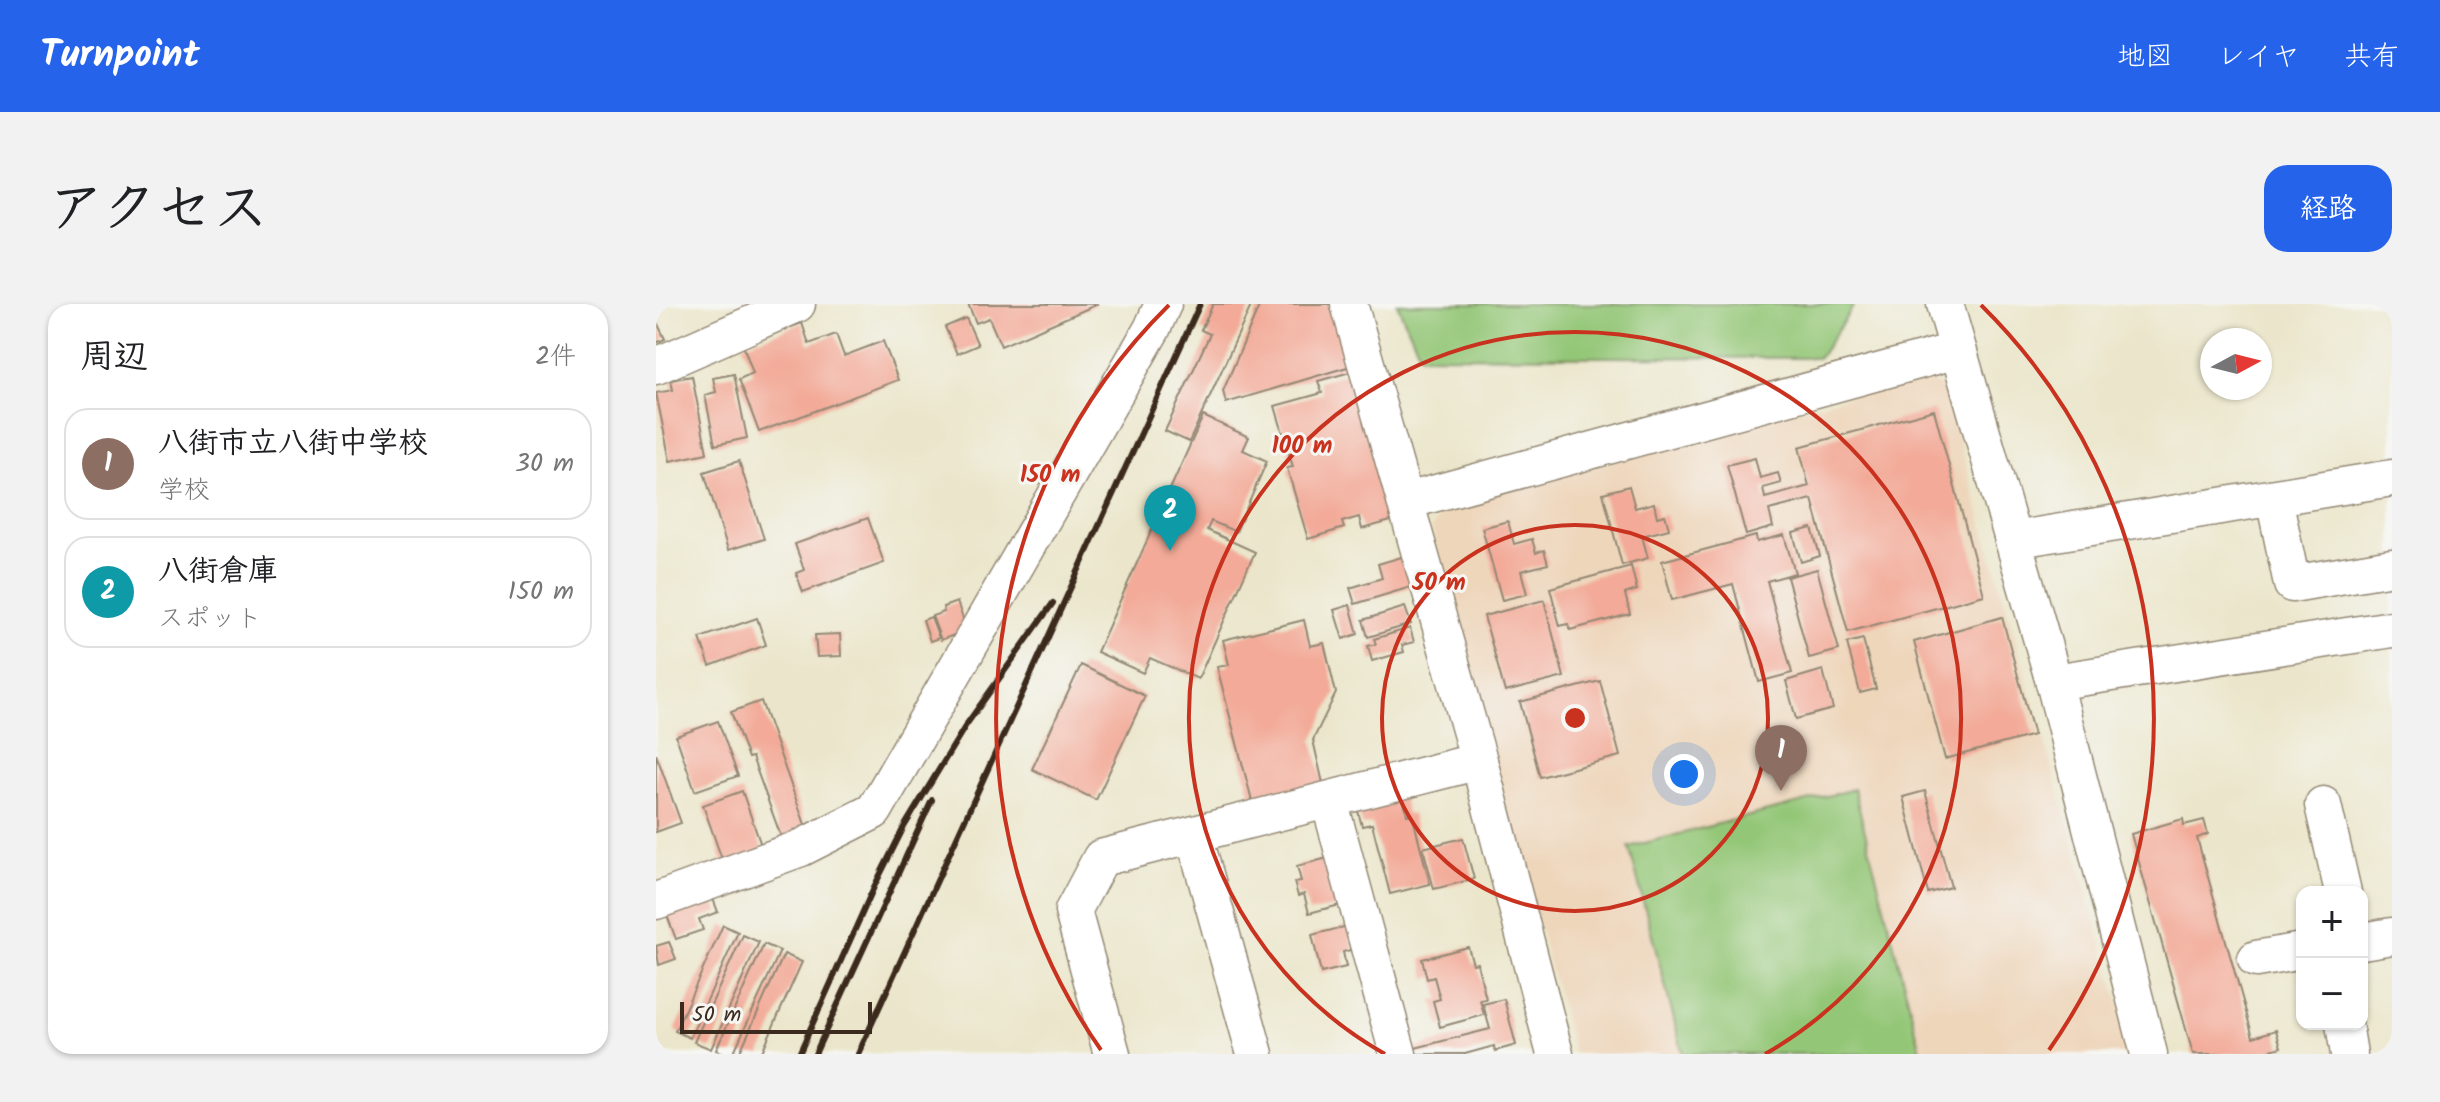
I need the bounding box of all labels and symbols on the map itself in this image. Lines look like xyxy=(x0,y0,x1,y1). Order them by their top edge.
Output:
north arrow xyxy=(2200,328,2272,400)
text: 100 m xyxy=(1272,427,1332,466)
text: 150 m xyxy=(1020,456,1080,495)
pin: 2 xyxy=(1144,485,1196,551)
text: 50 m xyxy=(1411,564,1466,603)
centre of rings xyxy=(1561,704,1589,732)
pin: 1 xyxy=(1755,725,1807,791)
your location xyxy=(1664,754,1704,794)
scale bar xyxy=(680,998,872,1034)

